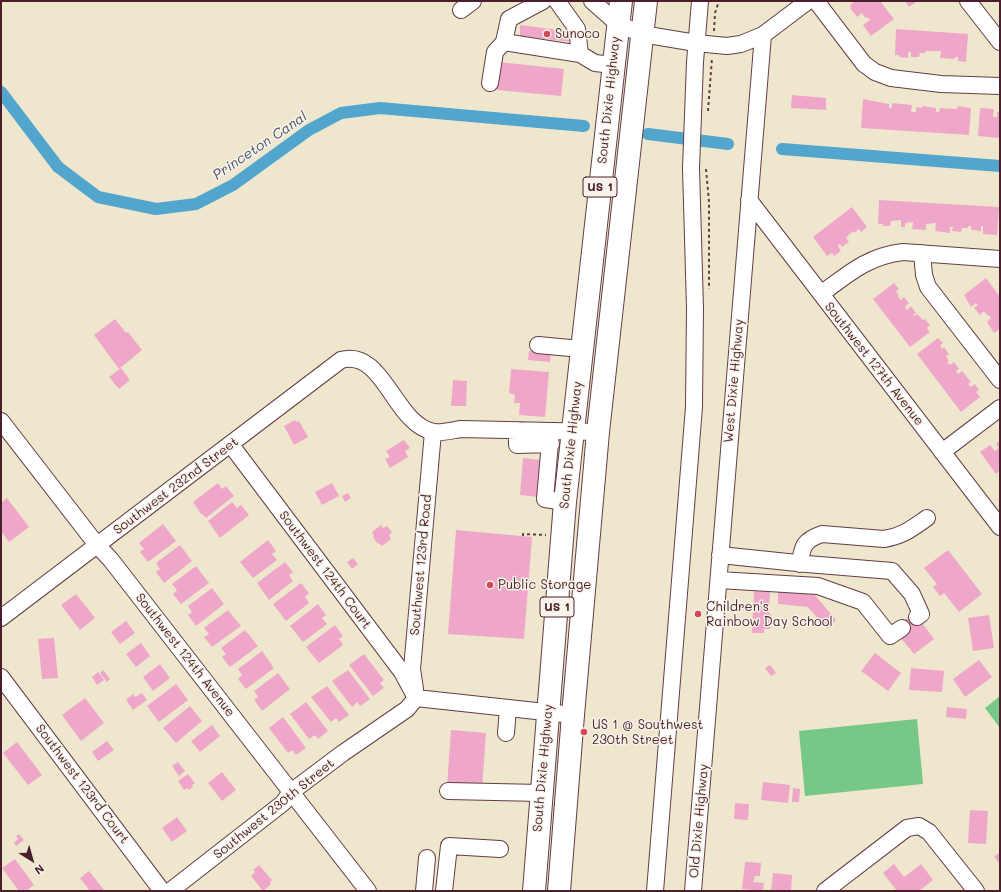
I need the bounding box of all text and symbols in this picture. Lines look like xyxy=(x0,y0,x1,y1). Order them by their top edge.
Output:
place label: Sunoco xyxy=(555,26,600,42)
marker: Sunoco xyxy=(542,29,552,39)
street label: South Dixie Highway xyxy=(595,35,623,165)
water label: Princeton Canal xyxy=(210,108,310,184)
road number: US 1 xyxy=(583,177,617,197)
street label: Southwest 127th Avenue xyxy=(821,299,927,429)
street label: West Dixie Highway xyxy=(721,318,747,444)
street label: South Dixie Highway xyxy=(557,380,585,510)
street label: Southwest 232nd Street xyxy=(110,434,242,538)
street label: Southwest 123rd Road xyxy=(407,494,435,636)
street label: Southwest 124th Court xyxy=(276,508,374,632)
place label: Public Storage xyxy=(498,577,591,593)
marker: Public Storage xyxy=(485,580,495,590)
street label: Southwest 124th Avenue xyxy=(132,590,238,720)
road number: US 1 xyxy=(540,597,574,617)
place label: Children's Rainbow Day School xyxy=(706,599,833,630)
marker: Children's Rainbow Day School xyxy=(693,609,703,619)
street label: South Dixie Highway xyxy=(530,703,556,833)
place label: US 1 @ Southwest 230th Street xyxy=(592,717,703,748)
street label: Southwest 123rd Court xyxy=(32,721,132,847)
marker: US 1 @ Southwest 230th Street xyxy=(579,727,589,737)
street label: Southwest 230th Street xyxy=(210,755,338,863)
street label: Old Dixie Highway xyxy=(686,763,712,879)
north arrow xyxy=(12,840,52,880)
text: N xyxy=(32,861,47,878)

